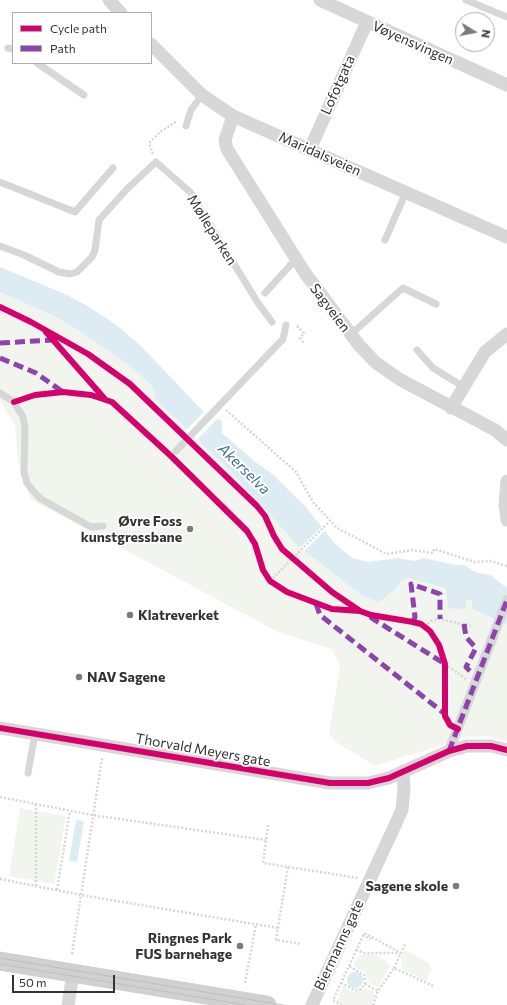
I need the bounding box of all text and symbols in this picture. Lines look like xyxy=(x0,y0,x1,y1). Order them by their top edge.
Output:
legend xyxy=(12,12,152,64)
north arrow xyxy=(455,12,495,52)
street label: Vøyensvingen xyxy=(370,18,456,68)
text: Cycle path xyxy=(50,21,107,35)
text: N xyxy=(479,29,493,39)
text: Path xyxy=(50,41,76,55)
street label: Lofotgata xyxy=(317,53,359,117)
street label: Maridalsveien xyxy=(276,128,364,180)
street label: Mølleparken xyxy=(184,192,240,268)
street label: Sagveien xyxy=(306,280,354,336)
water label: Akerselva xyxy=(214,440,274,498)
place label: Øvre Foss kunstgressbane xyxy=(81,513,182,546)
marker: Øvre Foss kunstgressbane xyxy=(185,524,195,534)
place label: Klatreverket xyxy=(138,607,219,623)
marker: Klatreverket xyxy=(125,610,135,620)
place label: NAV Sagene xyxy=(87,669,165,685)
marker: NAV Sagene xyxy=(74,672,84,682)
street label: Thorvald Meyers gate xyxy=(134,730,272,770)
place label: Sagene skole xyxy=(365,878,448,894)
marker: Sagene skole xyxy=(451,881,461,891)
street label: Biermanns gate xyxy=(311,897,367,993)
place label: Ringnes Park FUS barnehage xyxy=(135,930,232,962)
marker: Ringnes Park FUS barnehage xyxy=(235,941,245,951)
scale bar xyxy=(14,967,117,993)
text: 50 m xyxy=(19,975,47,989)

